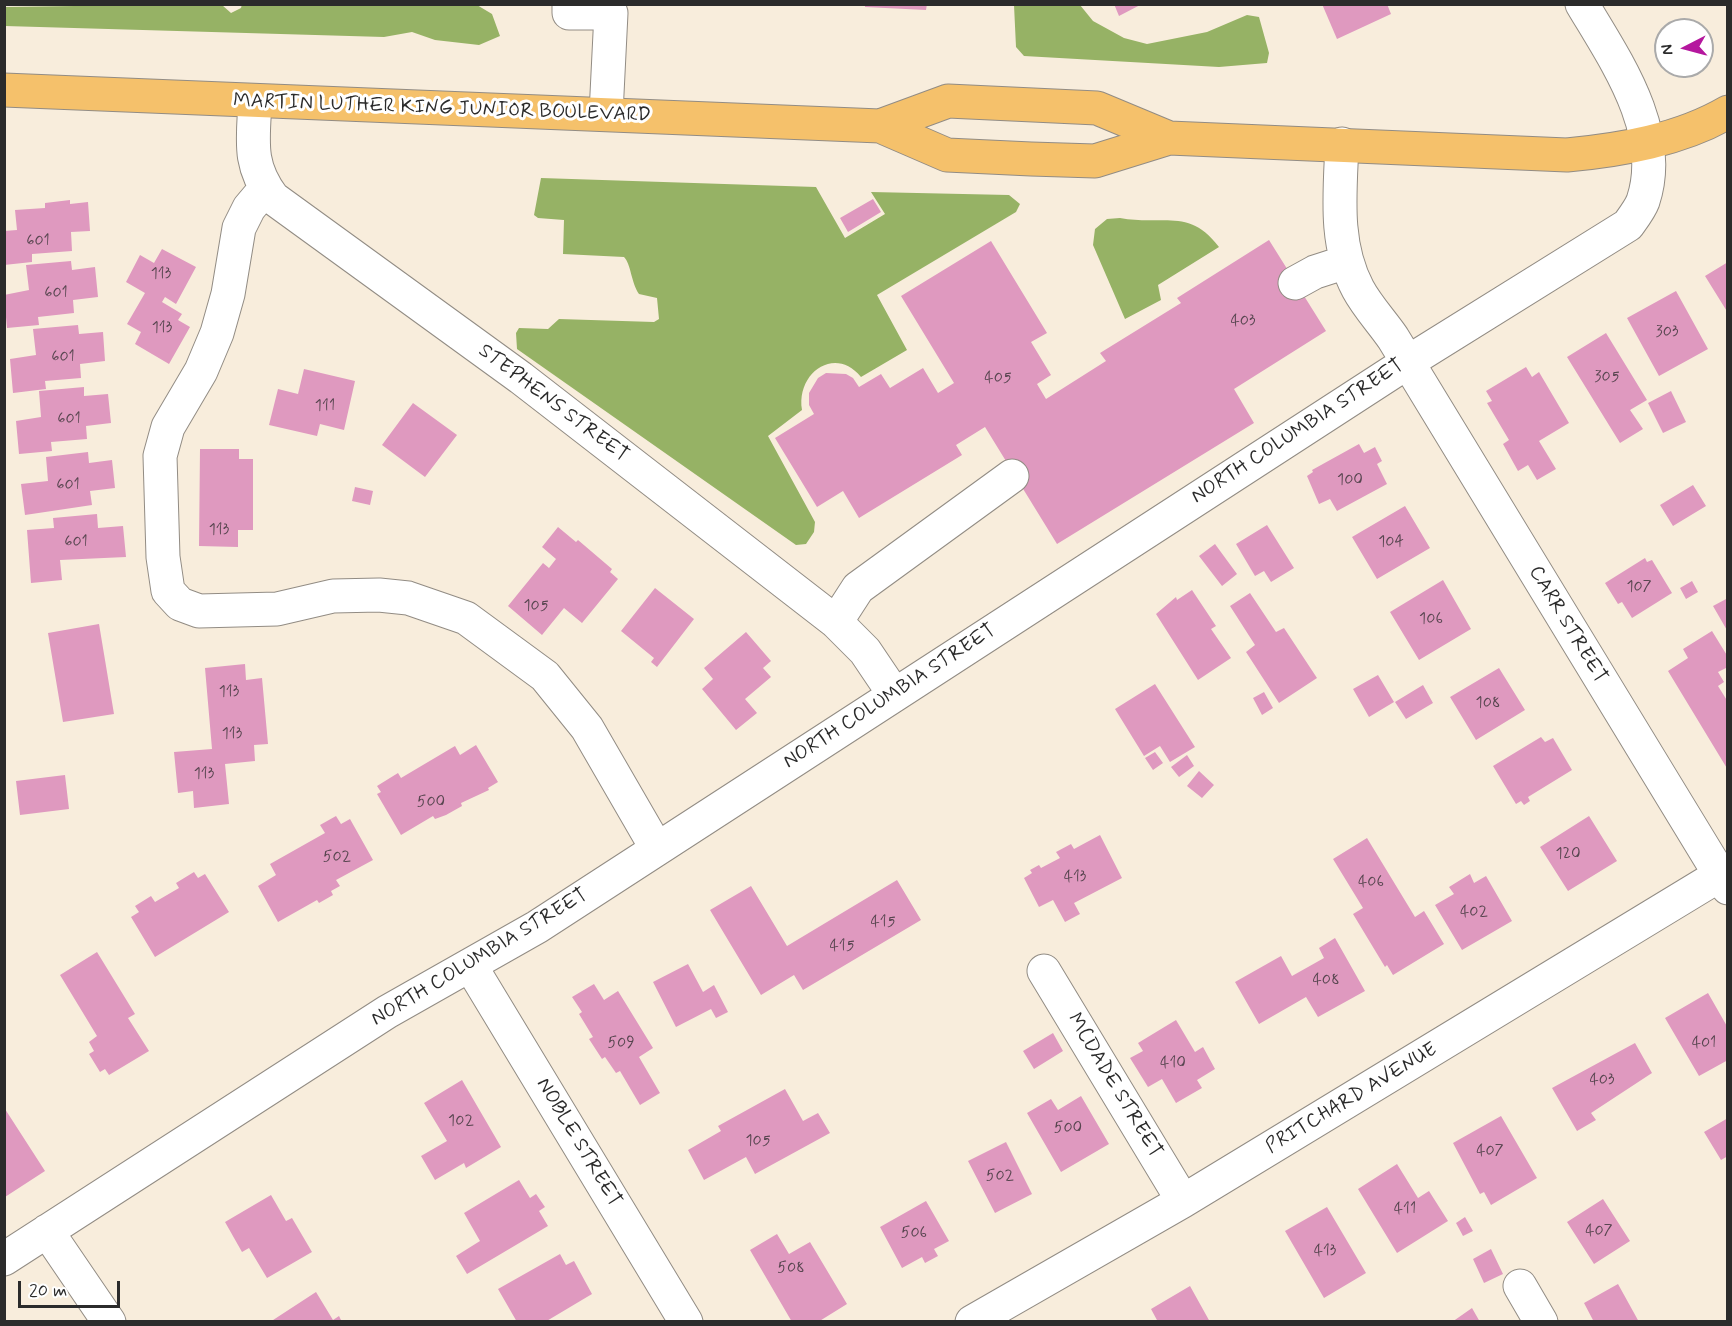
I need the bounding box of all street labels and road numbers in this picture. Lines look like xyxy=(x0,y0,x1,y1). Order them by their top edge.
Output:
street label: MARTIN LUTHER KING JUNIOR BOULEVARD xyxy=(233,90,651,128)
street label: STEPHENS STREET xyxy=(473,340,633,468)
street label: NORTH COLUMBIA STREET xyxy=(1187,354,1409,510)
street label: CARR STREET xyxy=(1522,562,1612,688)
street label: NORTH COLUMBIA STREET xyxy=(779,619,1001,775)
street label: NORTH COLUMBIA STREET xyxy=(367,884,593,1032)
street label: MCDADE STREET xyxy=(1061,1009,1167,1163)
street label: PRITCHARD AVENUE xyxy=(1262,1038,1442,1160)
street label: NOBLE STREET xyxy=(530,1074,626,1212)

